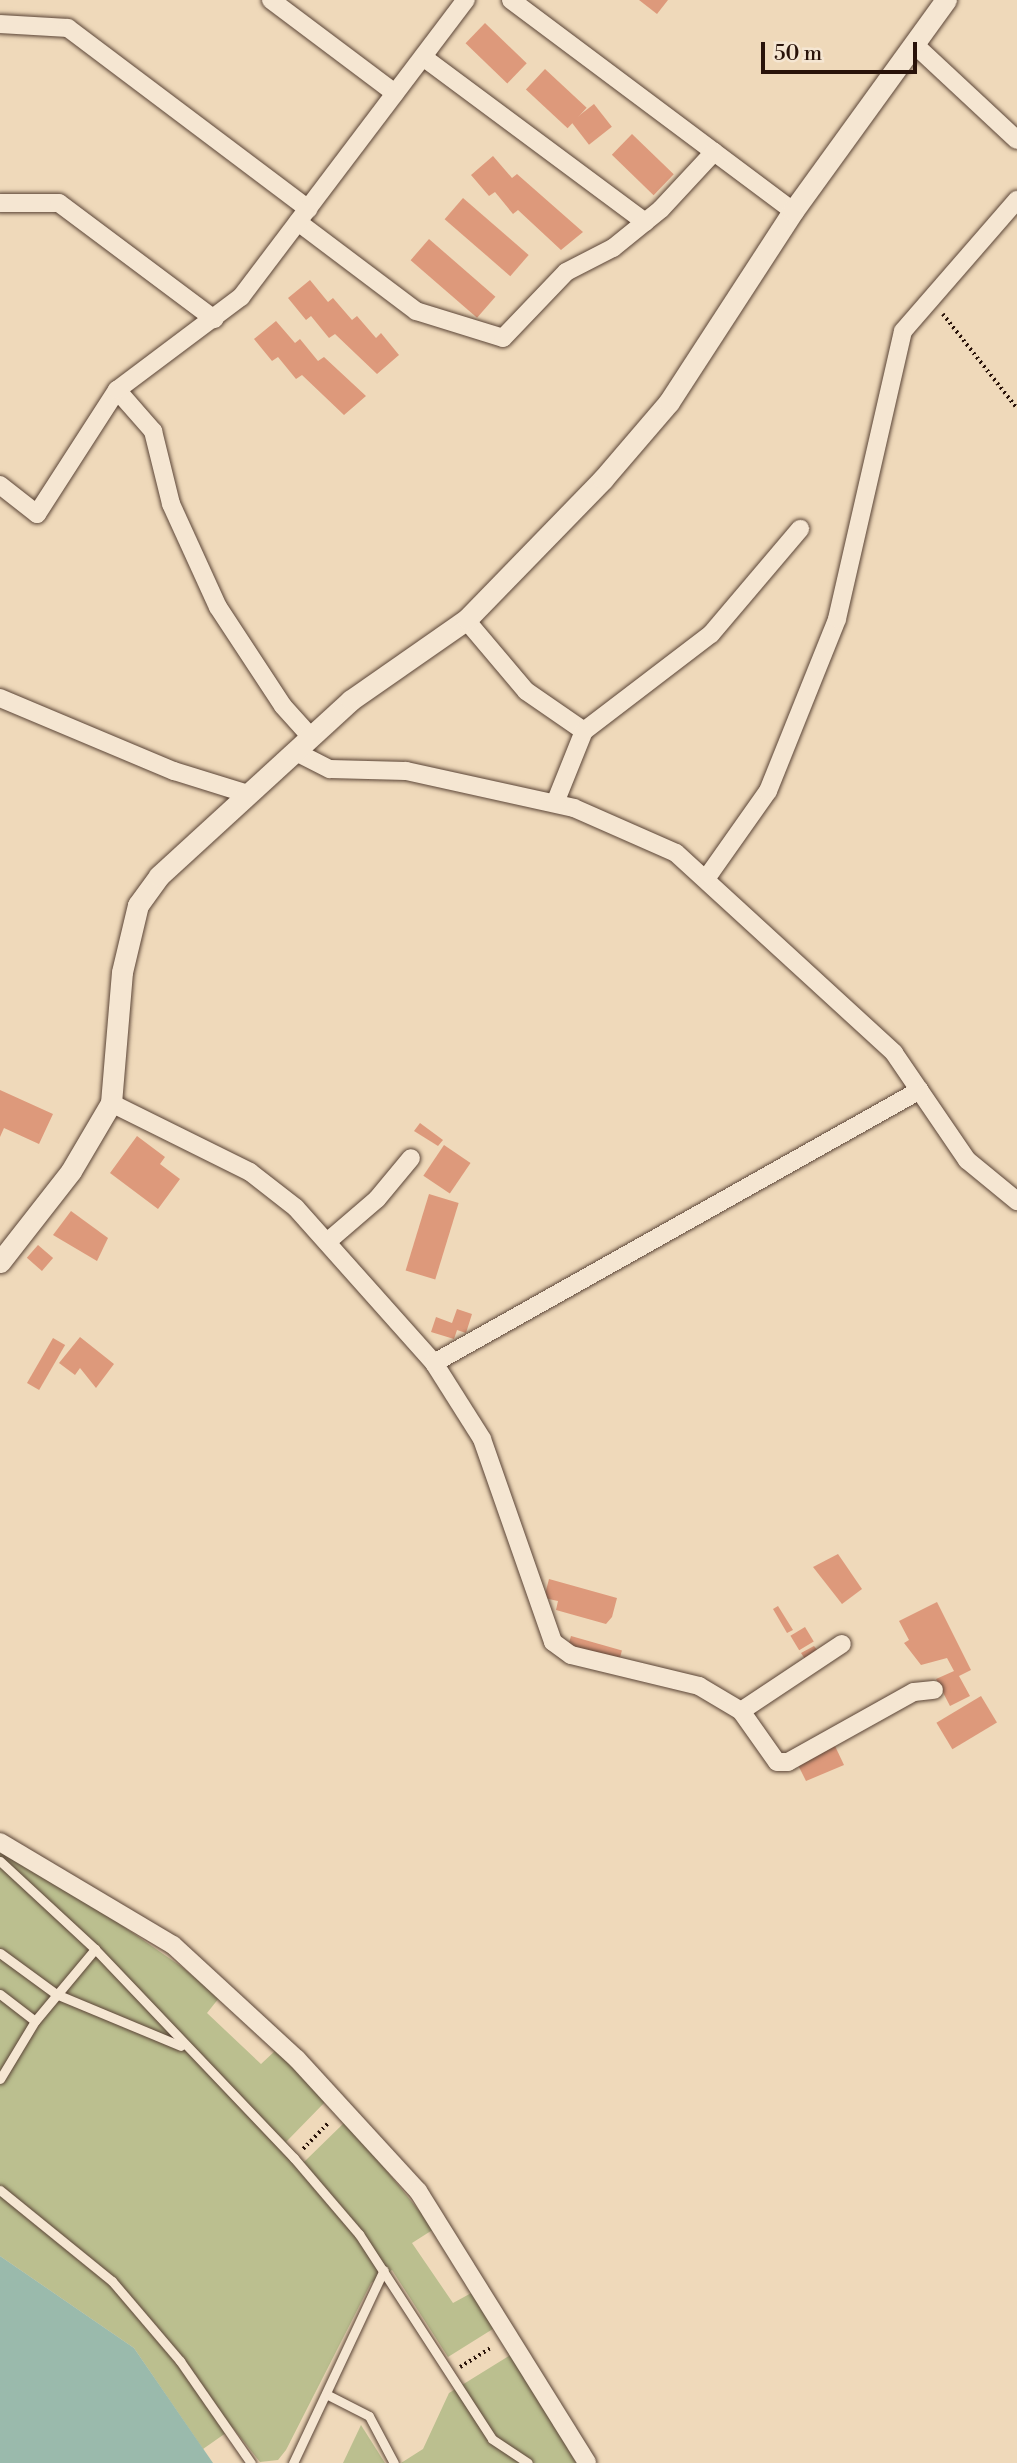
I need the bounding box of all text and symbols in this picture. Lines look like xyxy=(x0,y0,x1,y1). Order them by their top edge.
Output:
scale bar xyxy=(765,28,921,72)
text: 50 m xyxy=(774,41,822,67)

